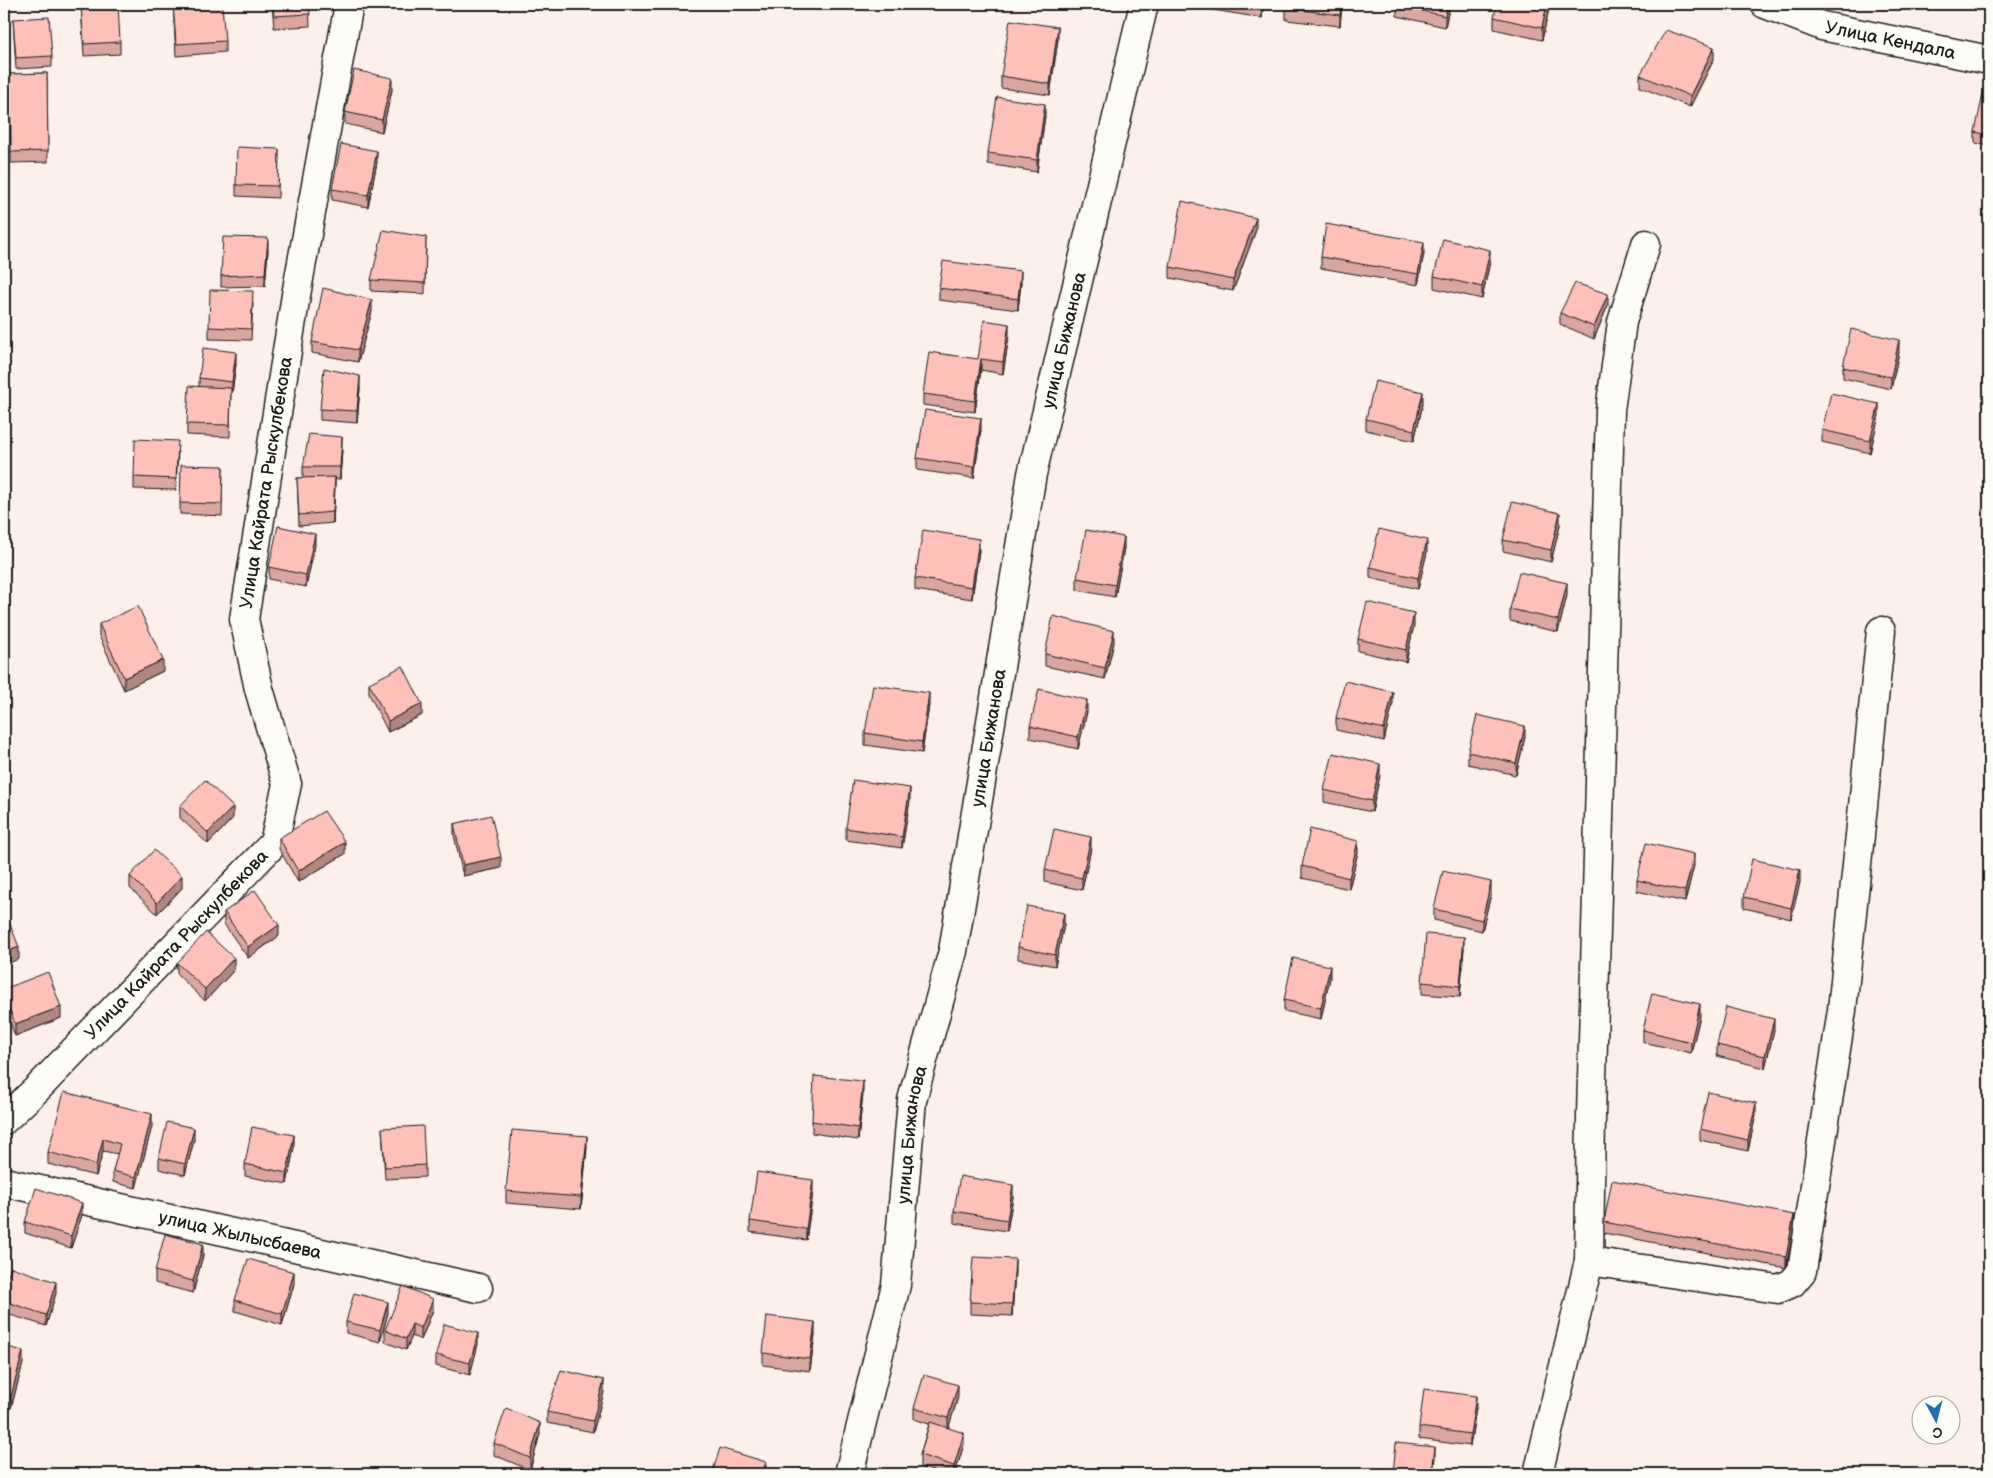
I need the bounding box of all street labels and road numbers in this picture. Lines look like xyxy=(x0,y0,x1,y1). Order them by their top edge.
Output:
street label: Улица Кендала xyxy=(1823,16,1958,64)
street label: улица Бижанова xyxy=(1037,269,1090,411)
street label: Улица Кайрата Рыскулбекова xyxy=(235,355,297,610)
street label: улица Бижанова xyxy=(967,667,1010,809)
street label: Улица Кайрата Рыскулбекова xyxy=(80,845,273,1044)
street label: улица Бижанова xyxy=(893,1063,932,1205)
street label: улица Жылысбаева xyxy=(157,1206,324,1263)

